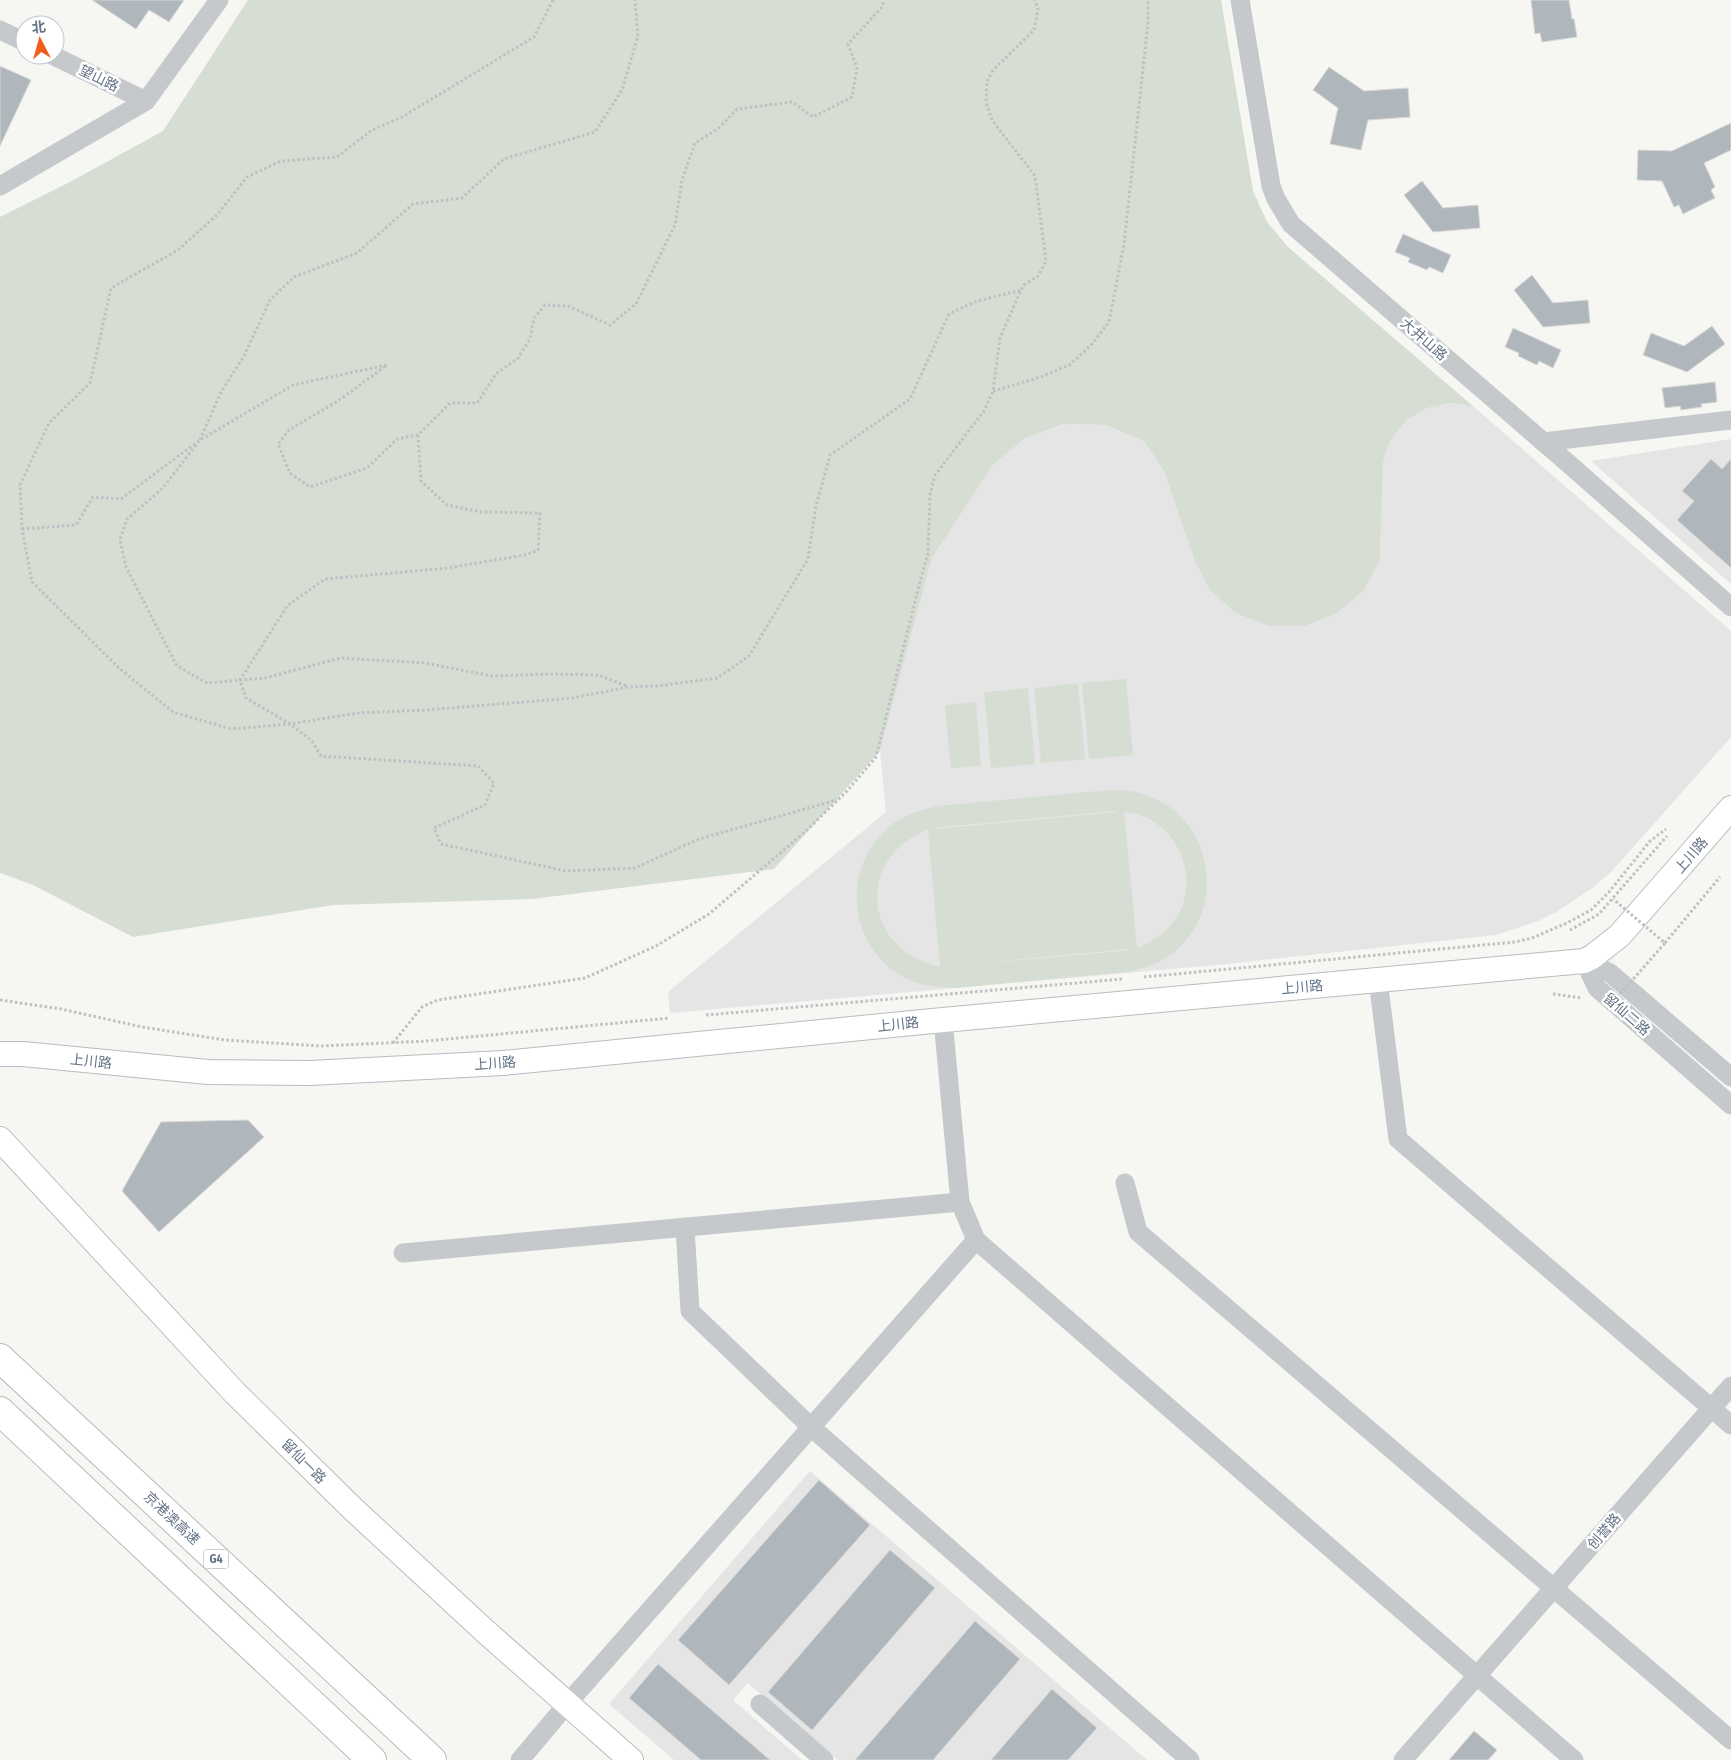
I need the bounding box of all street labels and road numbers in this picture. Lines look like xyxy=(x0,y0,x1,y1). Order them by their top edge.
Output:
street label: 望山路 xyxy=(76,62,121,95)
street label: 大井山路 xyxy=(1397,315,1450,364)
street label: 上川路 xyxy=(1671,834,1712,877)
street label: 上川路 xyxy=(1280,977,1324,998)
street label: 留仙二路 xyxy=(1600,990,1653,1039)
street label: 上川路 xyxy=(876,1014,920,1035)
street label: 上川路 xyxy=(69,1051,113,1072)
street label: 上川路 xyxy=(473,1054,517,1073)
street label: 留仙一路 xyxy=(278,1436,329,1487)
street label: 京港澳高速 xyxy=(140,1488,203,1548)
street label: 创誉路 xyxy=(1584,1510,1625,1553)
road number: G4 xyxy=(204,1550,228,1568)

